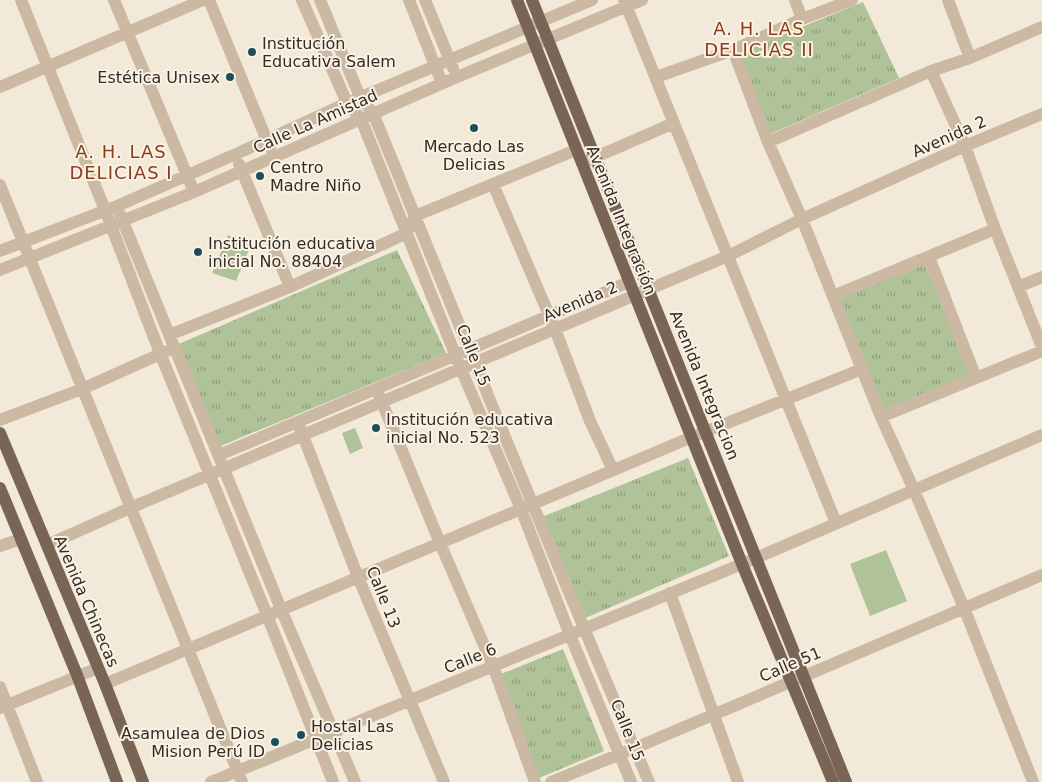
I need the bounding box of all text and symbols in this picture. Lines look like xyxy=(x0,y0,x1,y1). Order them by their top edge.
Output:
district label: A. H. LAS DELICIAS II xyxy=(704,18,814,60)
place label: Institución Educativa Salem xyxy=(262,34,396,71)
marker: Institución Educativa Salem xyxy=(246,46,258,58)
place label: Estética Unisex xyxy=(97,68,220,87)
marker: Estética Unisex xyxy=(224,71,236,83)
street label: Calle La Amistad xyxy=(250,85,380,157)
street label: Avenida 2 xyxy=(909,112,989,161)
marker: Mercado Las Delicias xyxy=(468,122,480,134)
place label: Mercado Las Delicias xyxy=(424,137,524,174)
district label: A. H. LAS DELICIAS I xyxy=(69,141,173,183)
street label: Avenida Integración xyxy=(583,143,660,298)
place label: Centro Madre Niño xyxy=(270,158,361,195)
marker: Centro Madre Niño xyxy=(254,170,266,182)
place label: Institución educativa inicial No. 88404 xyxy=(208,234,375,271)
marker: Institución educativa inicial No. 88404 xyxy=(192,246,204,258)
street label: Avenida 2 xyxy=(540,277,620,326)
street label: Avenida Integracion xyxy=(666,308,743,463)
street label: Calle 15 xyxy=(453,321,495,389)
place label: Institución educativa inicial No. 523 xyxy=(386,410,553,447)
marker: Institución educativa inicial No. 523 xyxy=(370,422,382,434)
street label: Avenida Chinecas xyxy=(50,532,123,670)
street label: Calle 13 xyxy=(363,563,405,631)
street label: Calle 6 xyxy=(441,639,499,678)
street label: Calle 51 xyxy=(756,643,824,686)
street label: Calle 15 xyxy=(607,696,649,764)
place label: Hostal Las Delicias xyxy=(311,717,394,754)
place label: Asamulea de Dios Mision Perú ID xyxy=(121,724,265,761)
marker: Hostal Las Delicias xyxy=(295,729,307,741)
marker: Asamulea de Dios Mision Perú ID xyxy=(269,736,281,748)

